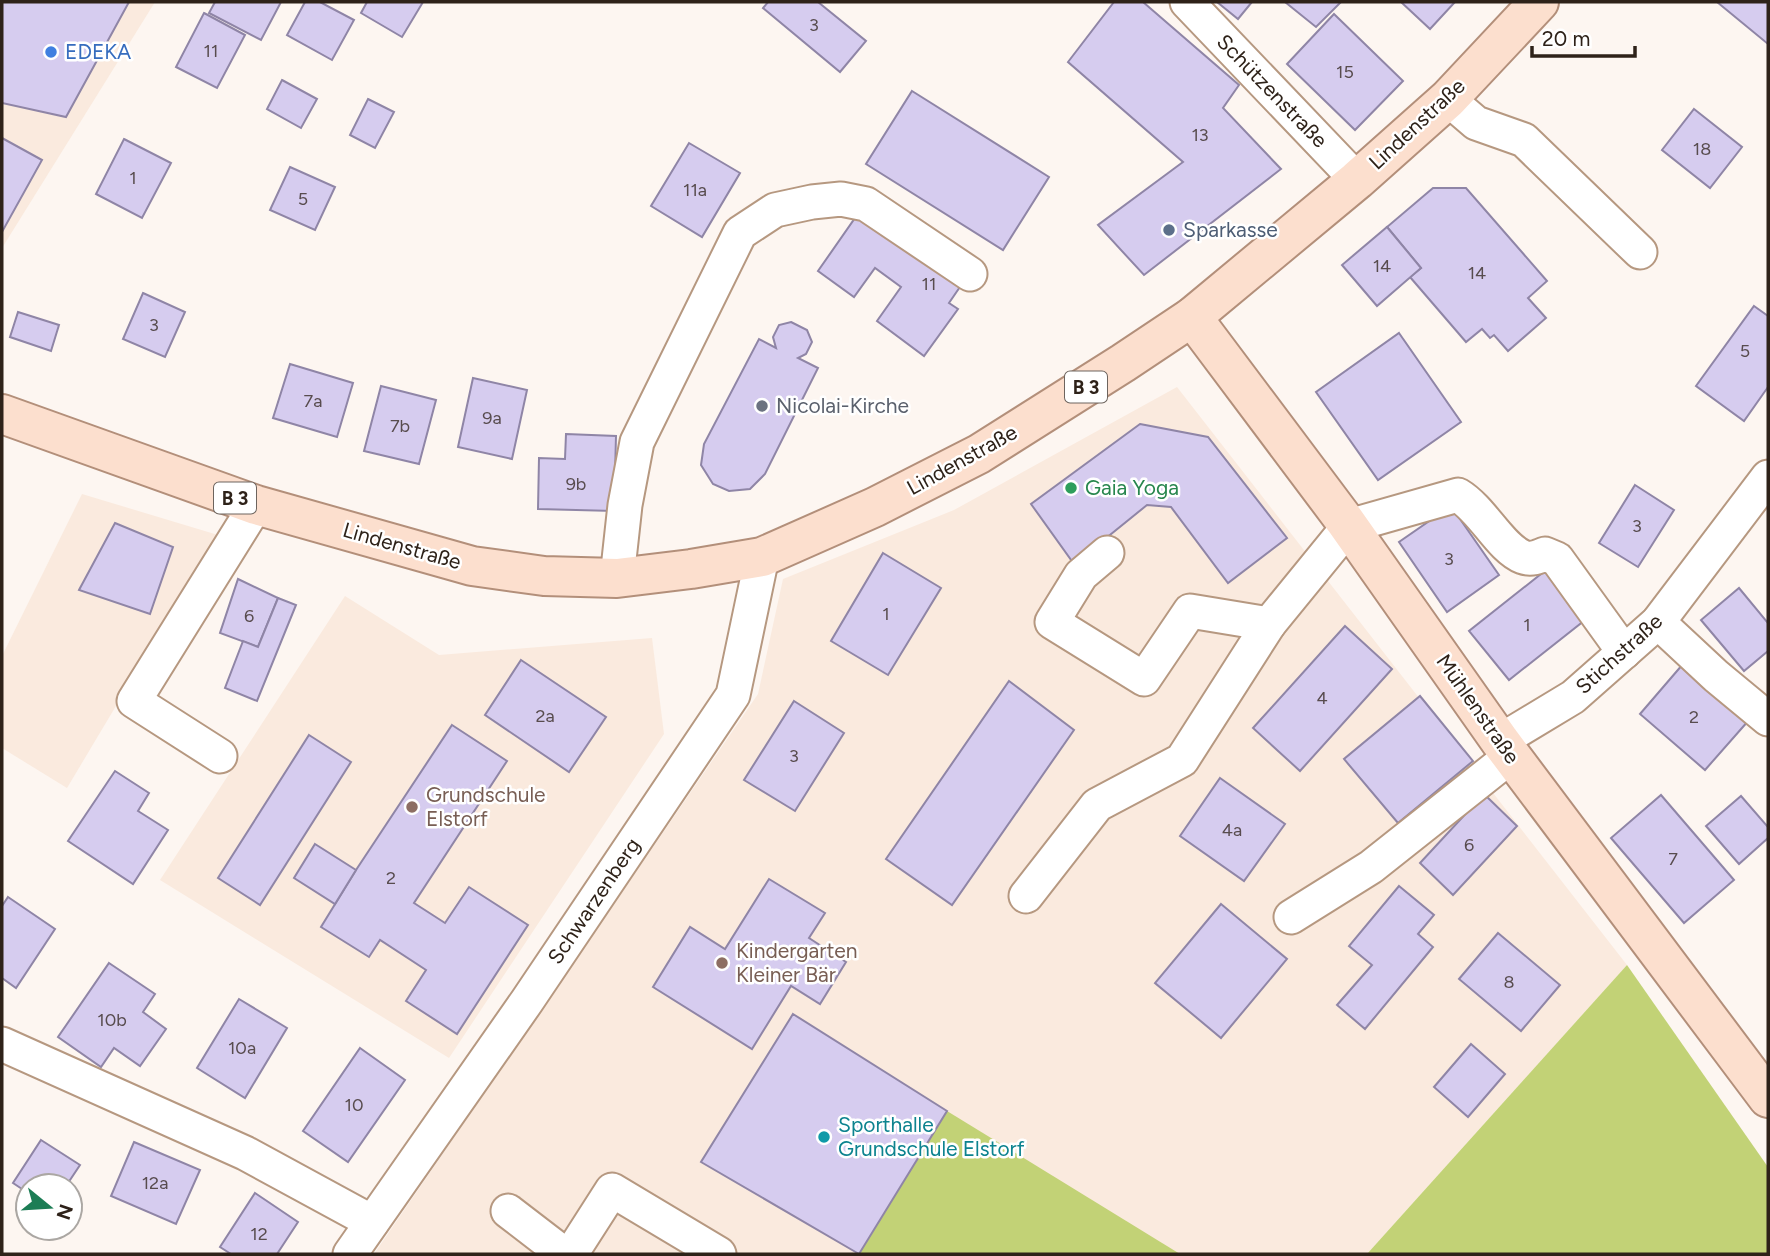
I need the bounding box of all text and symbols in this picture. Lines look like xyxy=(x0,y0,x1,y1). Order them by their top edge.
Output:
house number: 3 xyxy=(809,14,819,36)
scale bar xyxy=(1532,14,1635,58)
text: 20 m xyxy=(1542,26,1590,51)
street label: Schützenstraße xyxy=(1212,29,1333,153)
place label: EDEKA xyxy=(65,39,131,64)
house number: 11 xyxy=(204,40,218,62)
marker: EDEKA xyxy=(43,44,59,60)
house number: 15 xyxy=(1336,61,1354,83)
street label: Lindenstraße xyxy=(1364,73,1470,174)
house number: 13 xyxy=(1191,124,1209,146)
house number: 18 xyxy=(1693,138,1711,160)
house number: 1 xyxy=(129,167,137,189)
house number: 11a xyxy=(683,179,707,201)
house number: 5 xyxy=(298,188,308,210)
place label: Sparkasse xyxy=(1183,217,1278,242)
marker: Sparkasse xyxy=(1161,222,1177,238)
house number: 14 xyxy=(1373,255,1391,277)
house number: 14 xyxy=(1468,262,1486,284)
house number: 11 xyxy=(922,273,936,295)
house number: 3 xyxy=(149,314,159,336)
house number: 5 xyxy=(1740,340,1750,362)
road number: B 3 xyxy=(1065,372,1107,402)
house number: 7a xyxy=(304,390,322,412)
place label: Nicolai-Kirche xyxy=(776,393,909,418)
marker: Nicolai-Kirche xyxy=(754,398,770,414)
house number: 9a xyxy=(482,407,502,429)
house number: 7b xyxy=(390,415,410,437)
street label: Lindenstraße xyxy=(902,419,1021,500)
house number: 9b xyxy=(566,473,586,495)
place label: Gaia Yoga xyxy=(1085,475,1179,500)
marker: Gaia Yoga xyxy=(1063,480,1079,496)
road number: B 3 xyxy=(214,482,256,513)
house number: 3 xyxy=(1632,515,1642,537)
street label: Lindenstraße xyxy=(340,517,464,574)
house number: 3 xyxy=(1444,548,1454,570)
house number: 1 xyxy=(882,603,890,625)
house number: 6 xyxy=(244,605,254,627)
street label: Stichstraße xyxy=(1570,608,1667,699)
house number: 1 xyxy=(1523,614,1531,636)
street label: Mühlenstraße xyxy=(1432,649,1525,768)
house number: 4 xyxy=(1316,687,1328,709)
house number: 2a xyxy=(535,705,555,727)
house number: 2 xyxy=(1689,706,1699,728)
house number: 3 xyxy=(789,745,799,767)
place label: Grundschule Elstorf xyxy=(426,782,545,831)
marker: Grundschule Elstorf xyxy=(404,799,420,815)
house number: 4a xyxy=(1222,819,1242,841)
street label: Schwarzenberg xyxy=(542,833,645,968)
house number: 6 xyxy=(1464,834,1474,856)
house number: 7 xyxy=(1668,848,1678,870)
house number: 2 xyxy=(386,867,396,889)
place label: Kindergarten Kleiner Bär xyxy=(736,938,857,987)
marker: Kindergarten Kleiner Bär xyxy=(714,955,730,971)
house number: 8 xyxy=(1503,971,1515,993)
house number: 10b xyxy=(97,1009,127,1031)
house number: 10a xyxy=(228,1037,256,1059)
house number: 10 xyxy=(345,1094,363,1116)
place label: Sporthalle Grundschule Elstorf xyxy=(838,1112,1025,1161)
marker: Sporthalle Grundschule Elstorf xyxy=(816,1129,832,1145)
north arrow xyxy=(14,1172,84,1242)
house number: 12a xyxy=(142,1172,168,1194)
text: N xyxy=(51,1202,78,1223)
house number: 12 xyxy=(250,1223,268,1245)

